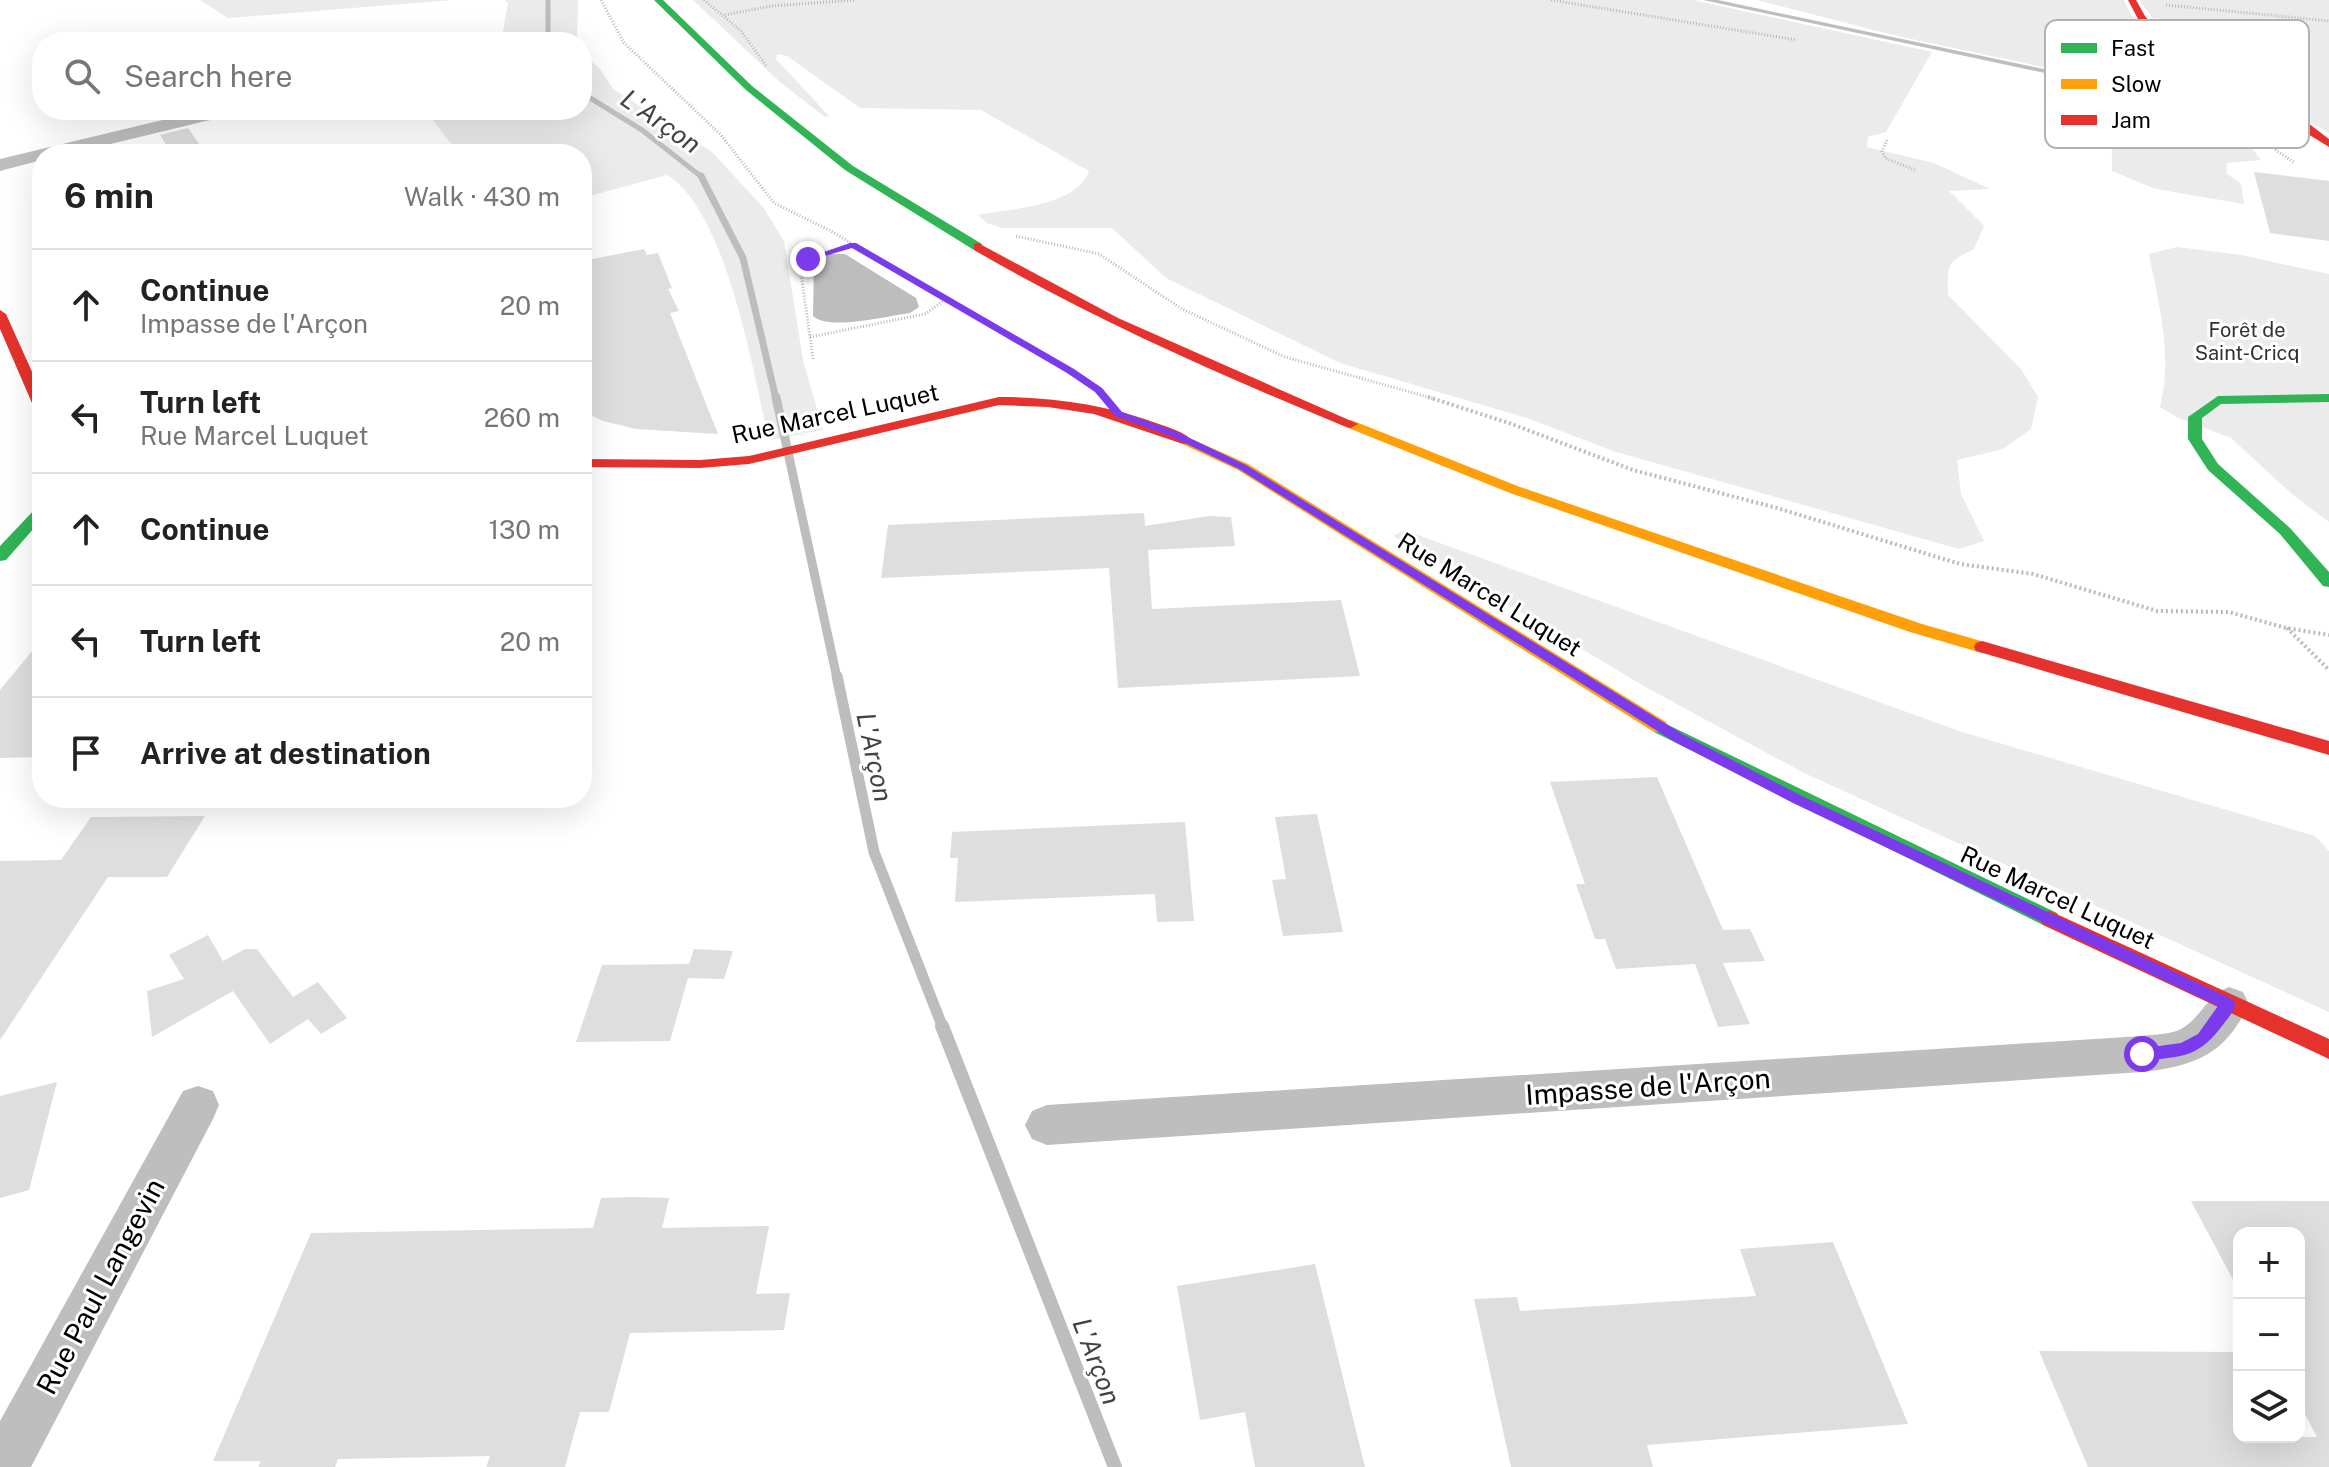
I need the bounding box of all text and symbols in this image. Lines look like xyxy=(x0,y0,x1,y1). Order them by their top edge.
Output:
legend xyxy=(2045,20,2309,148)
search box xyxy=(32,32,592,120)
text: Fast xyxy=(2111,35,2155,61)
icon: search xyxy=(60,54,104,98)
text: Search here xyxy=(124,58,292,94)
text: Slow xyxy=(2111,71,2161,97)
water label: L'Arçon xyxy=(615,82,707,160)
text: Jam xyxy=(2111,107,2151,133)
text: 6 min xyxy=(64,176,154,216)
text: Walk · 430 m xyxy=(404,181,560,212)
route end xyxy=(790,241,826,277)
text: Continue xyxy=(140,272,270,308)
icon: ahead xyxy=(64,283,108,327)
text: 20 m xyxy=(500,290,560,321)
text: Impasse de l'Arçon xyxy=(140,308,368,339)
park label: Forêt de Saint-Cricq xyxy=(2195,318,2299,365)
street label: Rue Marcel Luquet xyxy=(729,377,941,449)
text: Turn left xyxy=(140,384,261,420)
icon: left xyxy=(64,395,108,439)
text: 260 m xyxy=(484,402,560,433)
text: Rue Marcel Luquet xyxy=(140,420,369,451)
icon: ahead xyxy=(64,507,108,551)
text: Continue xyxy=(140,511,270,547)
text: 130 m xyxy=(488,514,560,545)
street label: Rue Marcel Luquet xyxy=(1393,526,1587,662)
icon: left xyxy=(64,619,108,663)
text: Turn left xyxy=(140,623,261,659)
text: 20 m xyxy=(500,626,560,657)
water label: L'Arçon xyxy=(850,710,900,804)
icon: arrive xyxy=(64,731,108,775)
text: Arrive at destination xyxy=(140,735,431,771)
street label: Rue Marcel Luquet xyxy=(1956,840,2160,954)
route start xyxy=(2124,1036,2160,1072)
street label: Impasse de l'Arçon xyxy=(1524,1061,1772,1111)
street label: Rue Paul Langevin xyxy=(29,1173,171,1399)
map controls xyxy=(2233,1227,2305,1443)
button: + xyxy=(2233,1227,2305,1299)
button: − xyxy=(2233,1299,2305,1371)
water label: L'Arçon xyxy=(1066,1313,1128,1409)
button: layers xyxy=(2233,1371,2305,1443)

